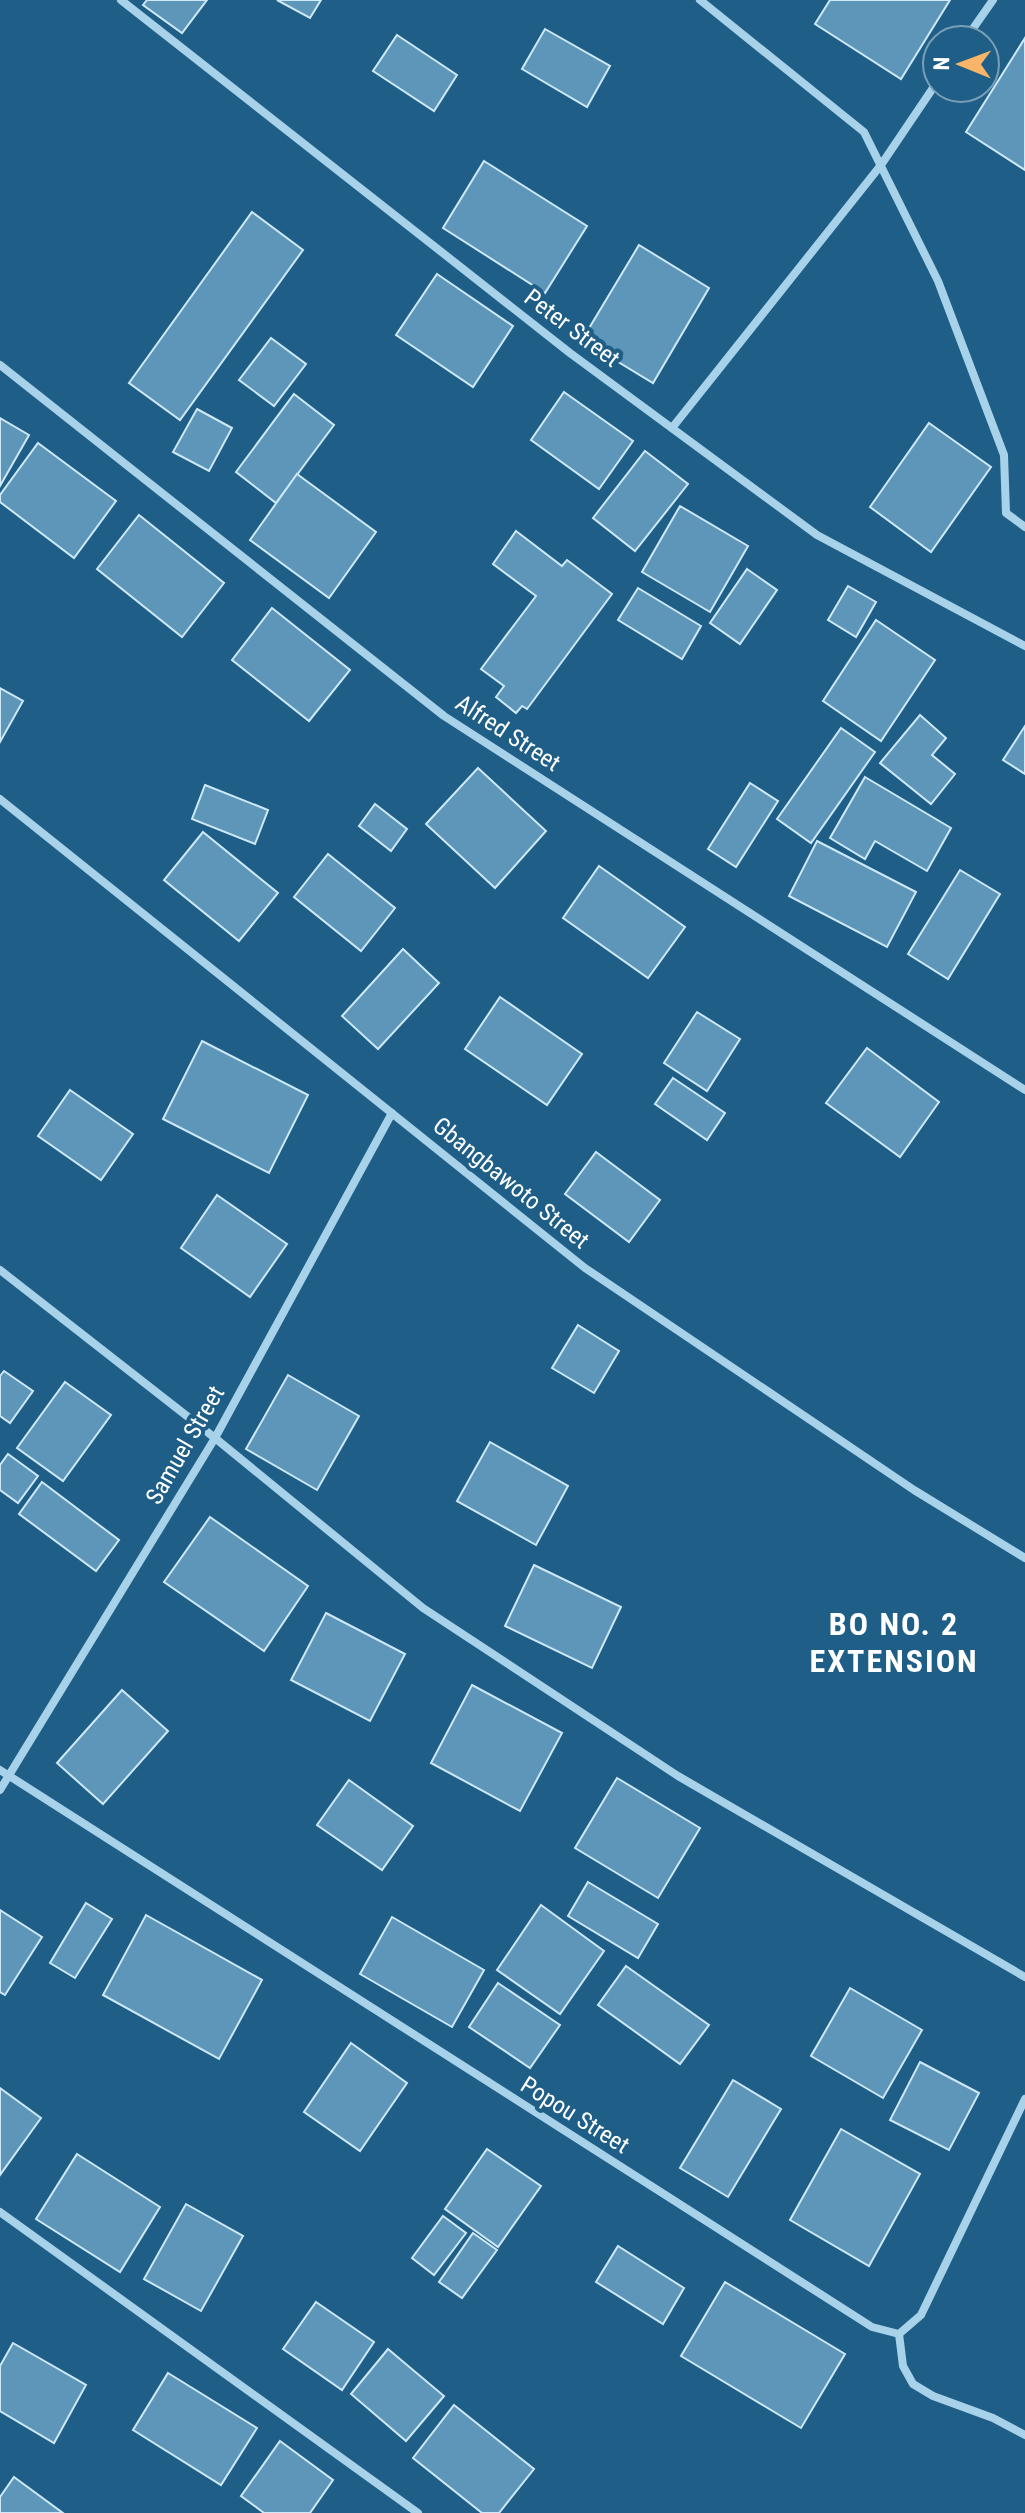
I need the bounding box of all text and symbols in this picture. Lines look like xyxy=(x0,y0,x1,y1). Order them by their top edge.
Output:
north arrow xyxy=(921,24,1001,104)
text: N xyxy=(929,57,954,71)
street label: Peter Street xyxy=(519,283,625,373)
street label: Alfred Street xyxy=(451,689,565,777)
street label: Gbangbawoto Street xyxy=(427,1112,595,1254)
street label: Samuel Street xyxy=(140,1381,230,1509)
district label: BO NO. 2 EXTENSION xyxy=(809,1605,979,1680)
street label: Popou Street xyxy=(516,2071,634,2159)

